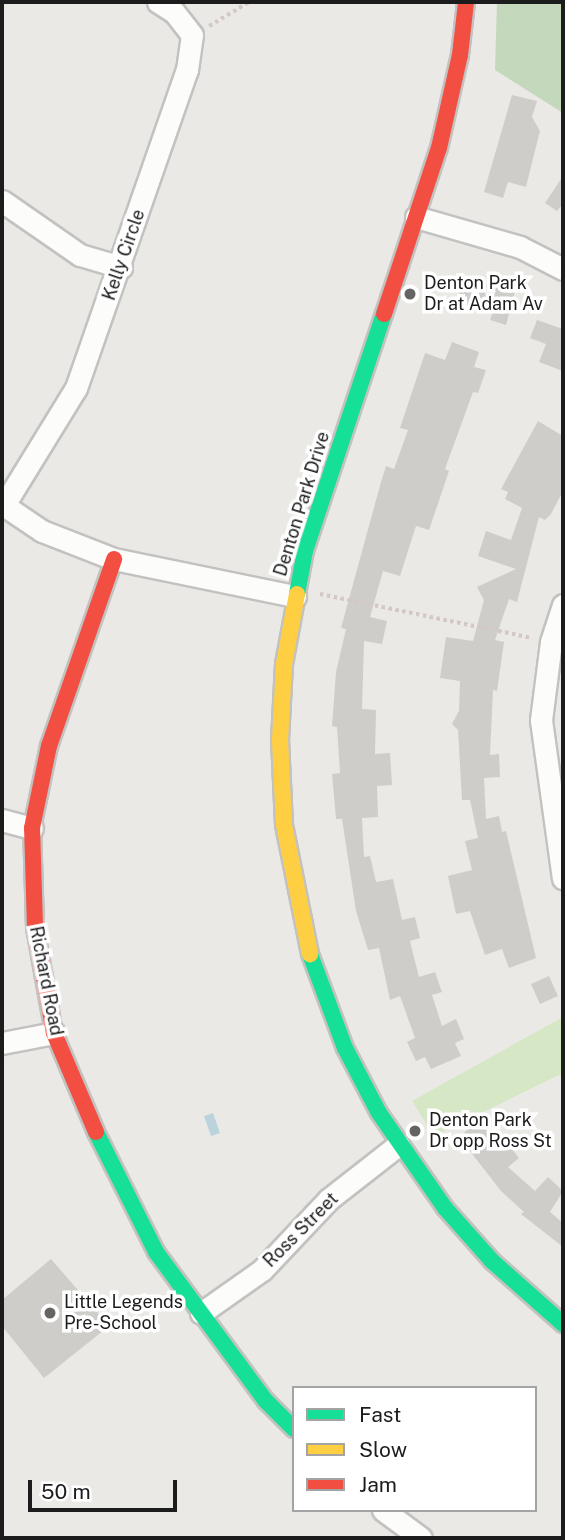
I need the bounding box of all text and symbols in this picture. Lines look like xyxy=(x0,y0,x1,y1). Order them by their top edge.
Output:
street label: Kelly Circle xyxy=(98,207,150,303)
place label: Denton Park Dr at Adam Av xyxy=(424,273,543,316)
marker: Denton Park Dr at Adam Av xyxy=(402,286,418,302)
street label: Denton Park Drive xyxy=(270,429,334,579)
street label: Richard Road xyxy=(25,924,67,1038)
place label: Denton Park Dr opp Ross St xyxy=(429,1110,552,1152)
marker: Denton Park Dr opp Ross St xyxy=(407,1123,423,1139)
street label: Ross Street xyxy=(259,1188,343,1272)
place label: Little Legends Pre-School xyxy=(64,1292,183,1334)
marker: Little Legends Pre-School xyxy=(42,1305,58,1321)
legend xyxy=(292,1386,537,1512)
text: Fast xyxy=(359,1402,401,1427)
text: Slow xyxy=(359,1437,407,1462)
scale bar xyxy=(32,1466,180,1510)
text: Jam xyxy=(359,1472,397,1497)
text: 50 m xyxy=(41,1479,91,1504)

